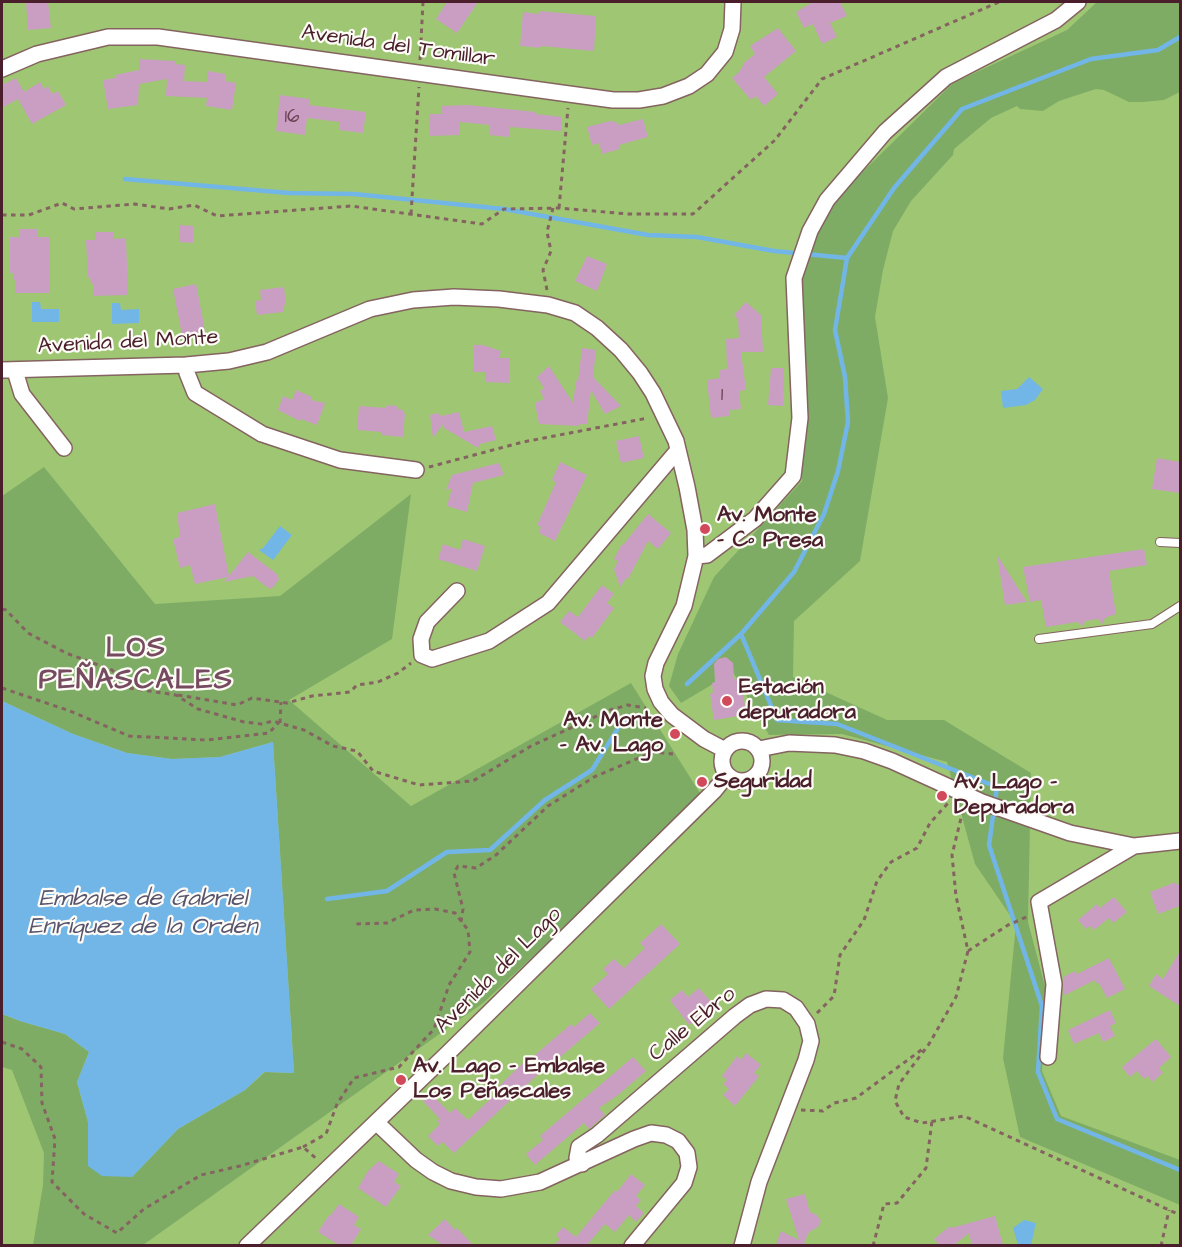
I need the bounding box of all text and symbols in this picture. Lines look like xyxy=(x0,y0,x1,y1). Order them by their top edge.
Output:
street label: Avenida del Tomillar xyxy=(299,20,497,74)
house number: 16 xyxy=(284,106,300,130)
street label: Avenida del Monte xyxy=(37,325,219,361)
house number: 1 xyxy=(721,384,723,408)
place label: Av. Monte - Cº Presa xyxy=(717,503,823,554)
marker: Av. Monte - Cº Presa xyxy=(698,522,712,536)
district label: LOS PEÑASCALES xyxy=(39,633,233,699)
place label: Estación depuradora xyxy=(739,675,856,726)
marker: Estación depuradora xyxy=(720,694,734,708)
place label: Av. Monte - Av. Lago xyxy=(560,708,663,760)
marker: Av. Monte - Av. Lago xyxy=(668,727,682,741)
place label: Seguridad xyxy=(714,769,812,795)
place label: Av. Lago - Depuradora xyxy=(954,770,1074,822)
marker: Seguridad xyxy=(695,775,709,789)
marker: Av. Lago - Depuradora xyxy=(935,789,949,803)
water label: Embalse de Gabriel Enríquez de la Orden xyxy=(28,886,258,942)
street label: Avenida del Lago xyxy=(430,902,568,1040)
street label: Calle Ebro xyxy=(644,982,742,1068)
place label: Av. Lago - Embalse Los Peñascales xyxy=(413,1054,605,1106)
marker: Av. Lago - Embalse Los Peñascales xyxy=(394,1073,408,1087)

